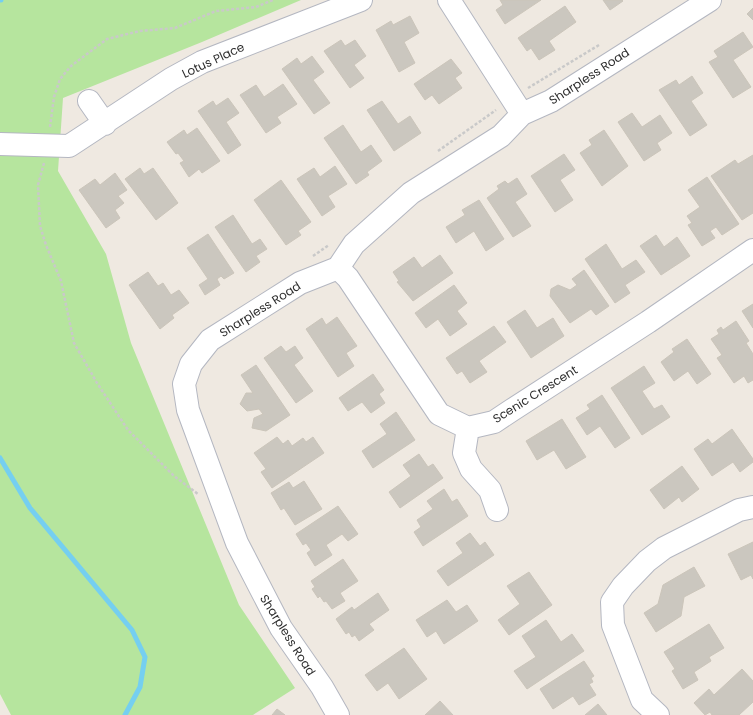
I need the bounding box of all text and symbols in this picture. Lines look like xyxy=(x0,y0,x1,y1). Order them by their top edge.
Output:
street label: Lotus Place xyxy=(179,38,247,82)
street label: Sharpless Road xyxy=(545,44,633,108)
street label: Sharpless Road xyxy=(216,277,304,341)
street label: Scenic Crescent xyxy=(489,361,581,427)
street label: Sharpless Road xyxy=(256,591,320,679)

